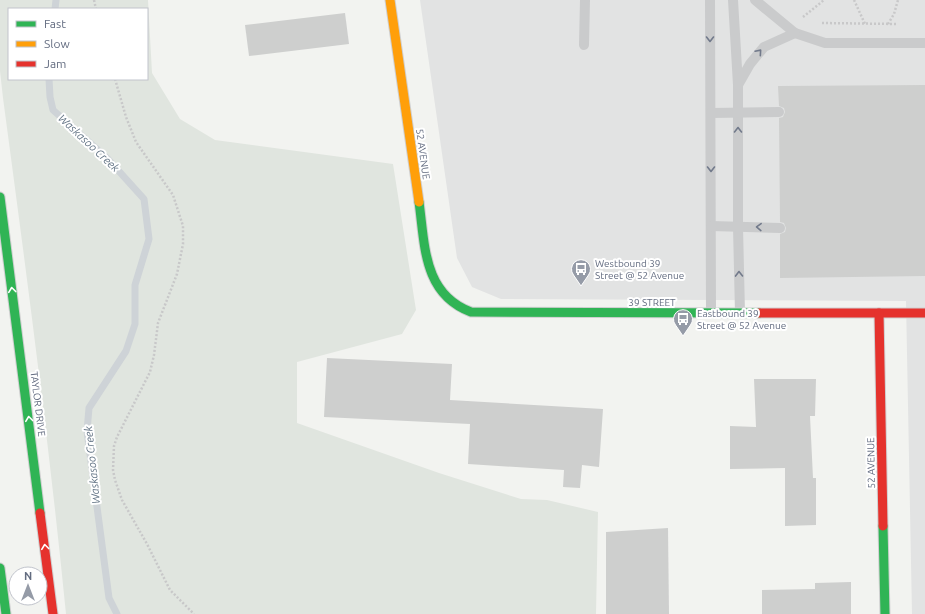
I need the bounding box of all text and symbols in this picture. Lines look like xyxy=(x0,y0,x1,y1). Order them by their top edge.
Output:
legend xyxy=(8,8,148,80)
text: Fast xyxy=(44,17,66,30)
one-way arrow xyxy=(706,36,714,42)
text: Slow xyxy=(44,37,70,50)
one-way arrow xyxy=(755,50,762,57)
text: Jam xyxy=(44,57,66,70)
water label: Waskasoo Creek xyxy=(56,112,122,174)
one-way arrow xyxy=(734,127,742,133)
street label: 52 AVENUE xyxy=(414,128,432,180)
one-way arrow xyxy=(707,166,715,172)
one-way arrow xyxy=(756,223,762,232)
bus stop icon: Westbound 39 Street @ 52 Avenue xyxy=(570,258,592,286)
place label: Westbound 39 Street @ 52 Avenue xyxy=(595,258,684,281)
one-way arrow xyxy=(735,271,743,277)
one-way arrow xyxy=(8,287,17,293)
street label: 39 STREET xyxy=(628,297,676,308)
bus stop icon: Eastbound 39 Street @ 52 Avenue xyxy=(672,308,694,336)
place label: Eastbound 39 Street @ 52 Avenue xyxy=(697,308,786,331)
street label: TAYLOR DRIVE xyxy=(29,371,47,438)
one-way arrow xyxy=(25,415,34,422)
water label: Waskasoo Creek xyxy=(82,425,102,505)
street label: 52 AVENUE xyxy=(865,437,877,489)
one-way arrow xyxy=(41,544,50,551)
north arrow xyxy=(8,566,48,606)
text: N xyxy=(24,570,32,582)

